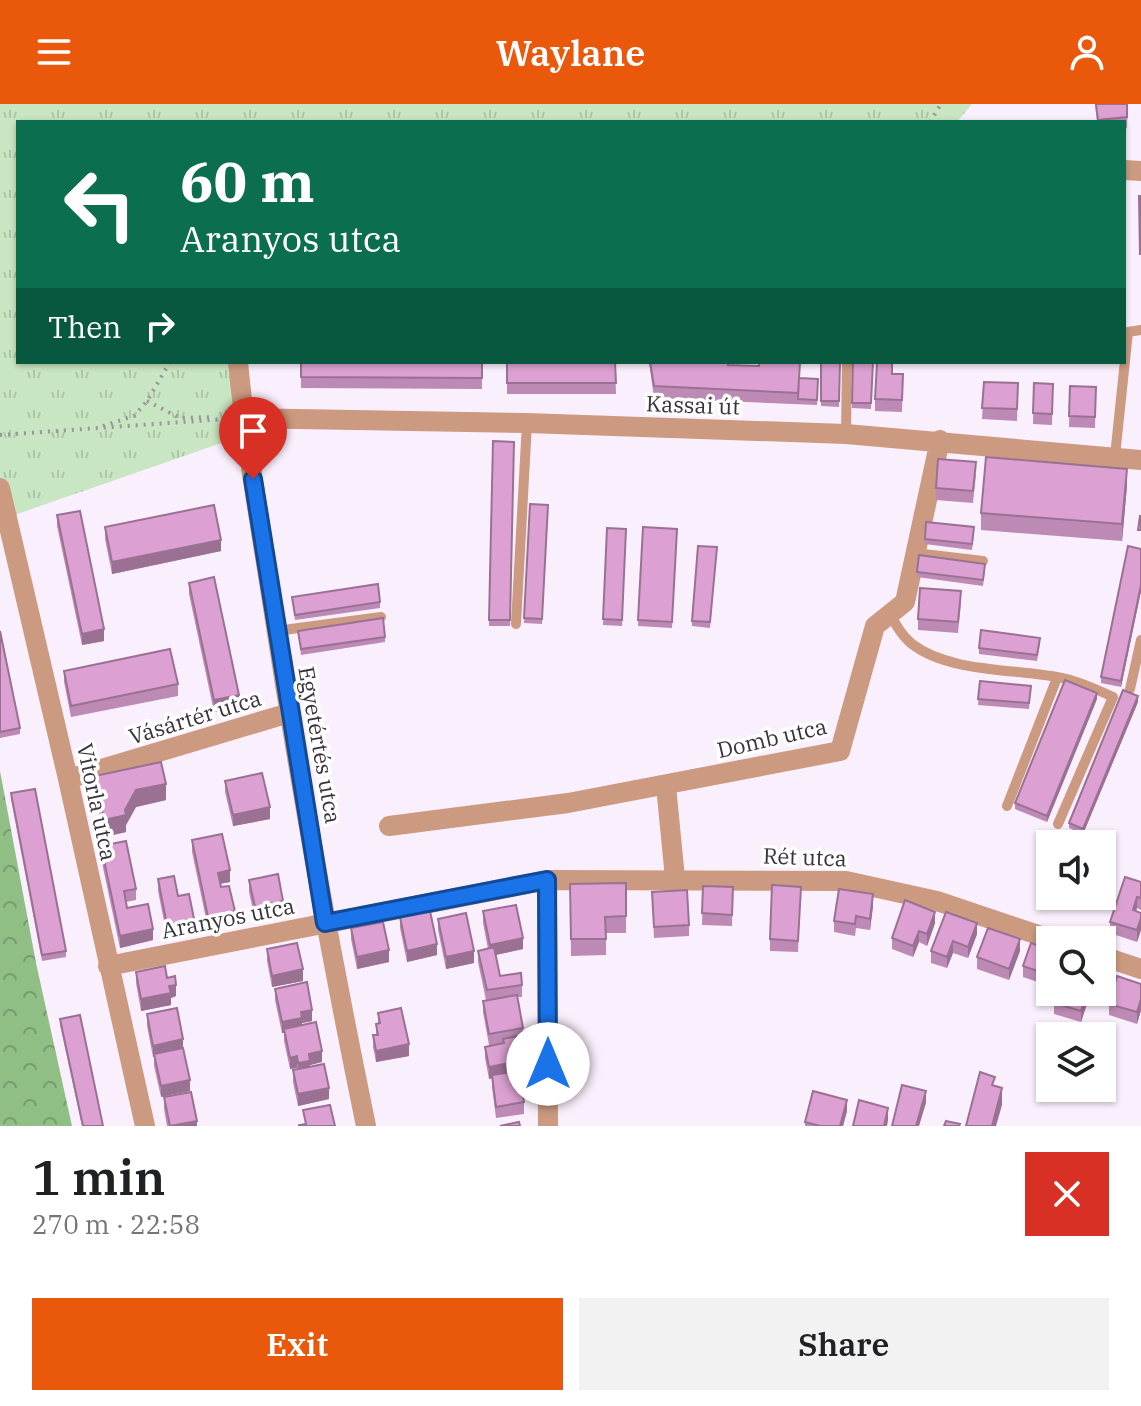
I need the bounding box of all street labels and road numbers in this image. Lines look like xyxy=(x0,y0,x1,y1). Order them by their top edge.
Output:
street label: Kassai út xyxy=(646,388,741,421)
street label: Egyetértés utca xyxy=(292,664,349,826)
street label: Vásártér utca xyxy=(125,683,265,750)
street label: Domb utca xyxy=(714,711,830,764)
street label: Vitorla utca xyxy=(71,740,124,863)
street label: Rét utca xyxy=(763,841,847,872)
street label: Aranyos utca xyxy=(159,890,297,945)

